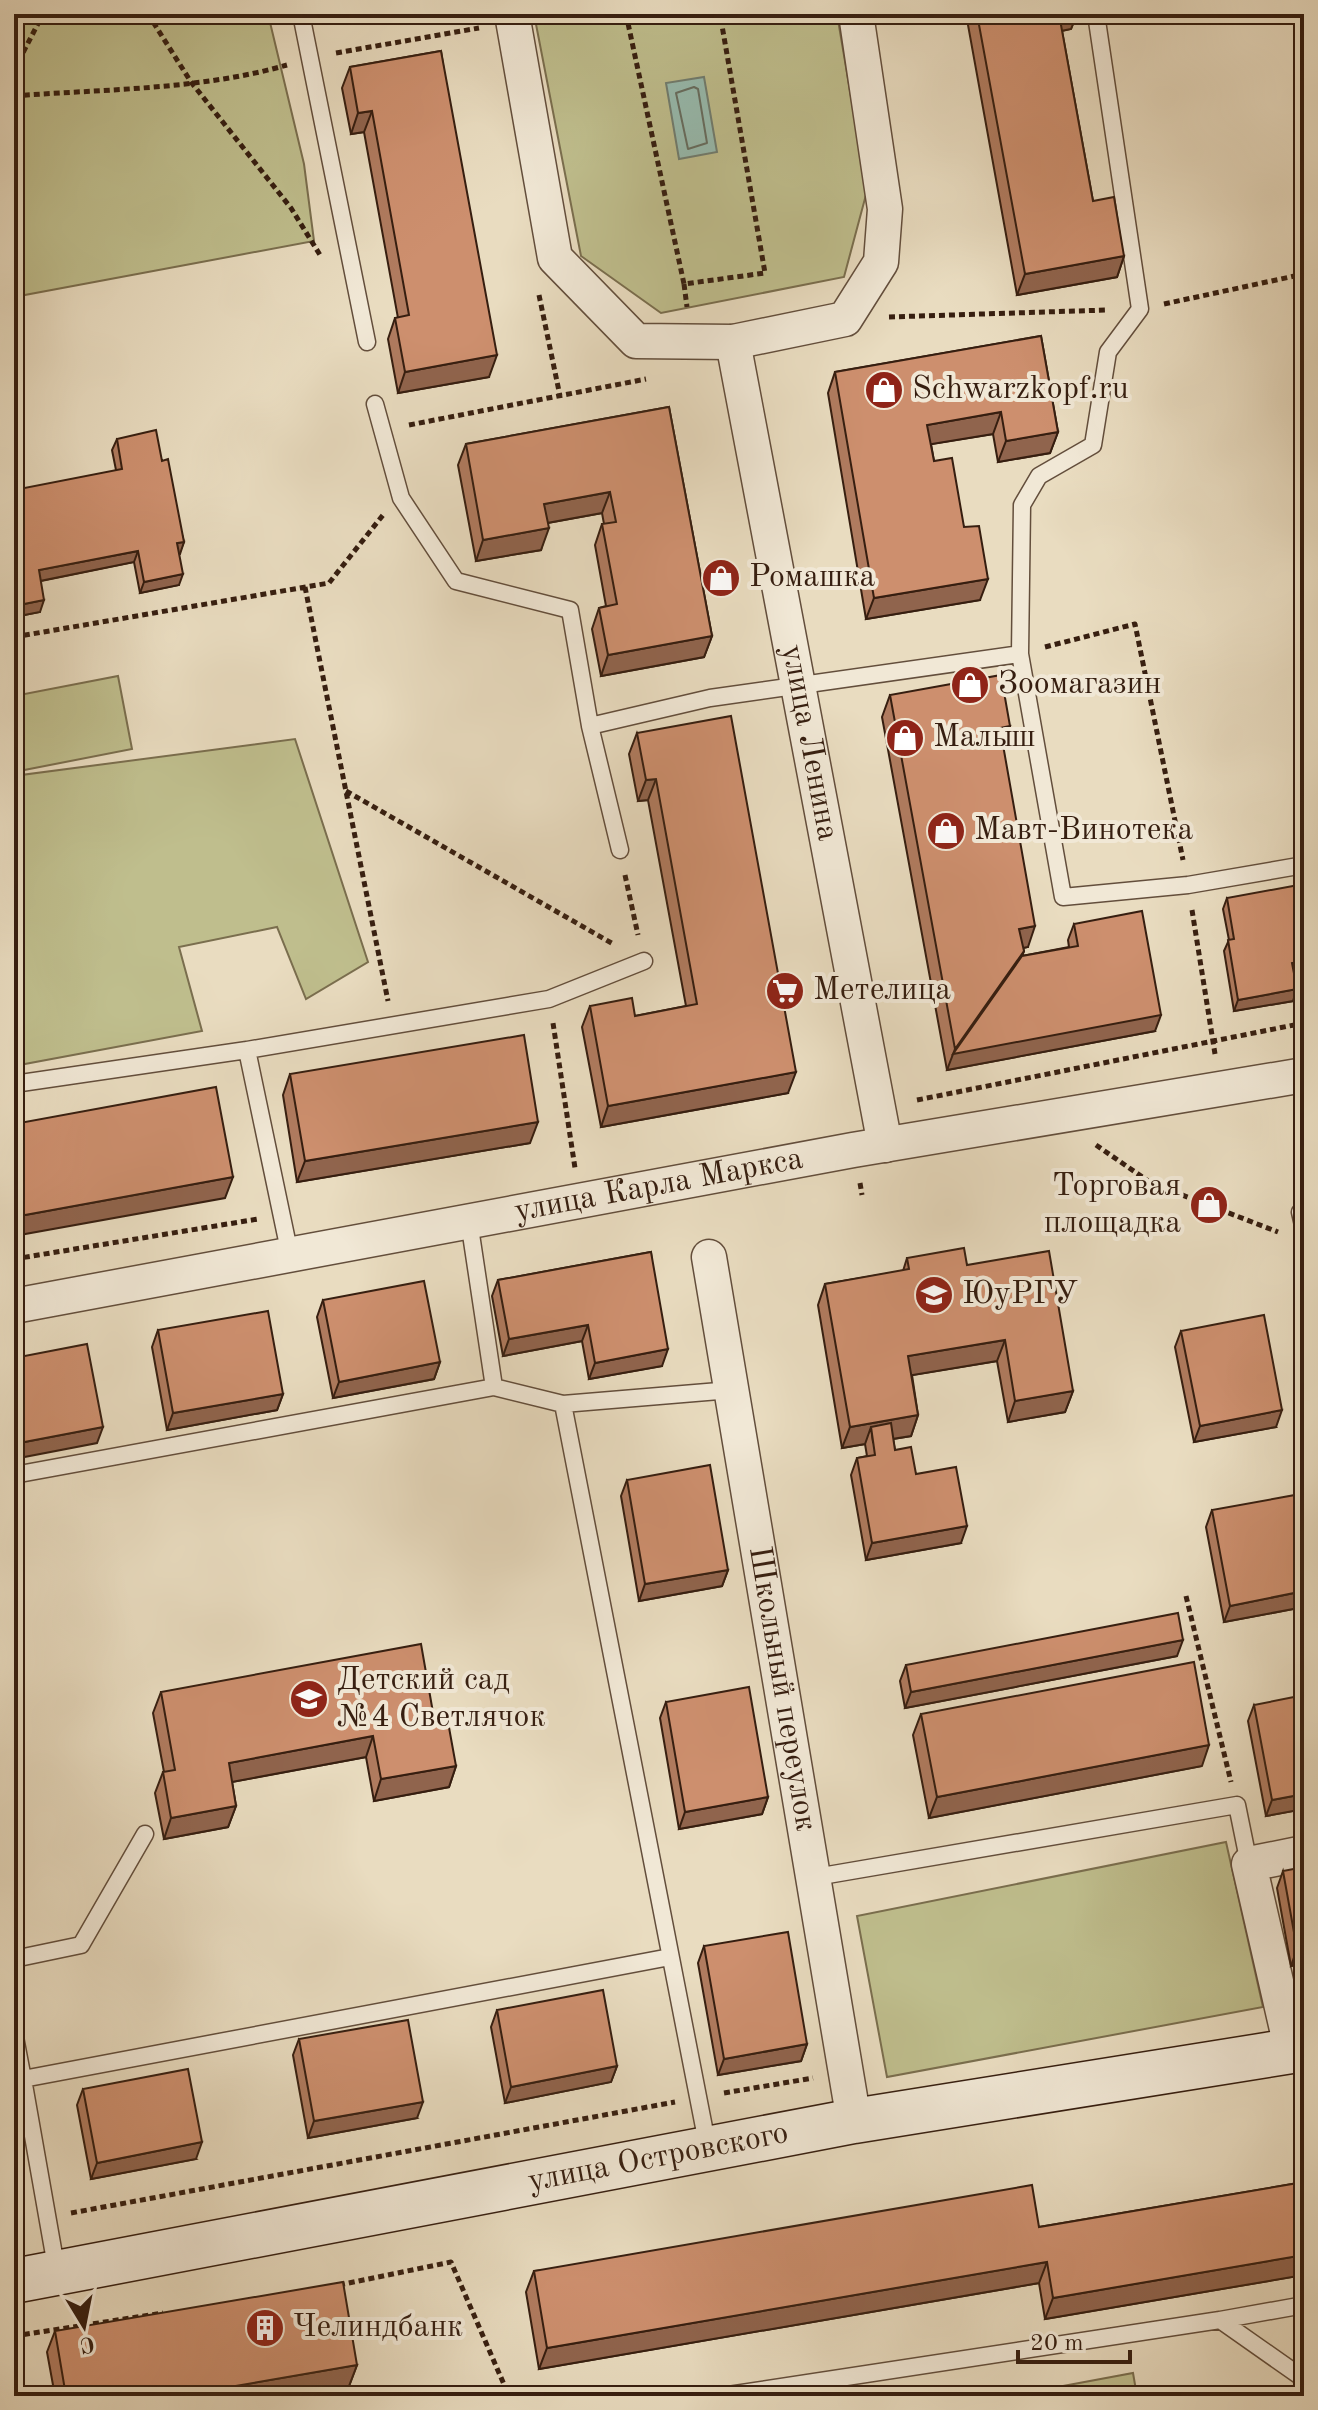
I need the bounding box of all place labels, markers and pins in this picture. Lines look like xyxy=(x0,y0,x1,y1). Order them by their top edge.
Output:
shop icon: Schwarzkopf.ru xyxy=(863,369,905,411)
place label: Schwarzkopf.ru xyxy=(912,374,1129,406)
shop icon: Ромашка xyxy=(700,557,742,599)
place label: Ромашка xyxy=(749,562,876,594)
shop icon: Зоомагазин xyxy=(949,664,991,706)
place label: Зоомагазин xyxy=(998,669,1161,701)
shop icon: Малыш xyxy=(884,717,926,759)
place label: Малыш xyxy=(933,722,1036,754)
shop icon: Мавт-Винотека xyxy=(925,810,967,852)
place label: Мавт-Винотека xyxy=(974,815,1194,847)
supermarket icon: Метелица xyxy=(764,970,806,1012)
place label: Метелица xyxy=(813,975,951,1007)
place label: Торговая площадка xyxy=(1044,1171,1181,1240)
shop icon: Торговая площадка xyxy=(1188,1184,1230,1226)
school or university icon: ЮуРГУ xyxy=(913,1274,955,1316)
place label: ЮуРГУ xyxy=(962,1279,1078,1311)
place label: Детский сад №4 Светлячок xyxy=(337,1665,546,1734)
school or university icon: Детский сад №4 Светлячок xyxy=(288,1678,330,1720)
building icon: Челиндбанк xyxy=(244,2307,286,2349)
place label: Челиндбанк xyxy=(293,2312,463,2344)

